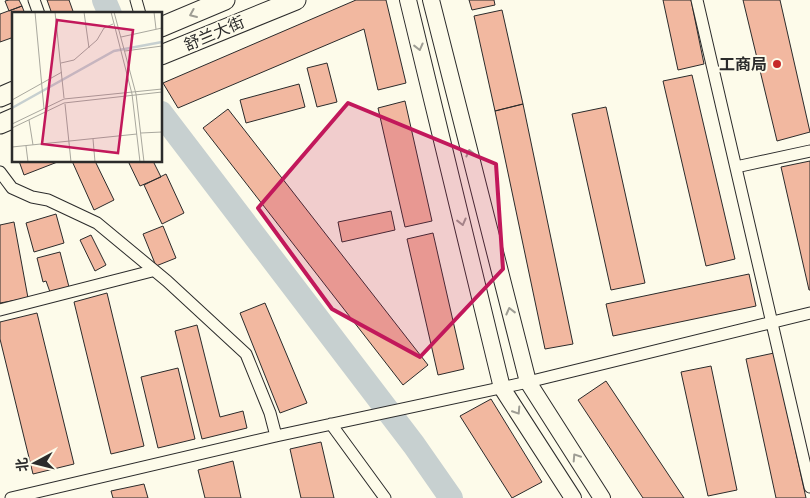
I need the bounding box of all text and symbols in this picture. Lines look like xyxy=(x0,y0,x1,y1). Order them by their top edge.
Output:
one-way arrow xyxy=(189,7,198,18)
inset map xyxy=(12,12,162,162)
street label: 舒兰大街 xyxy=(181,12,247,55)
one-way arrow xyxy=(413,43,424,52)
place label: 工商局 xyxy=(719,55,767,74)
marker: 工商局 xyxy=(771,58,783,70)
one-way arrow xyxy=(465,149,476,158)
one-way arrow xyxy=(456,218,467,227)
one-way arrow xyxy=(505,306,516,315)
one-way arrow xyxy=(511,405,520,414)
north arrow xyxy=(10,438,60,488)
one-way arrow xyxy=(573,453,582,463)
text: 北 xyxy=(13,457,31,473)

